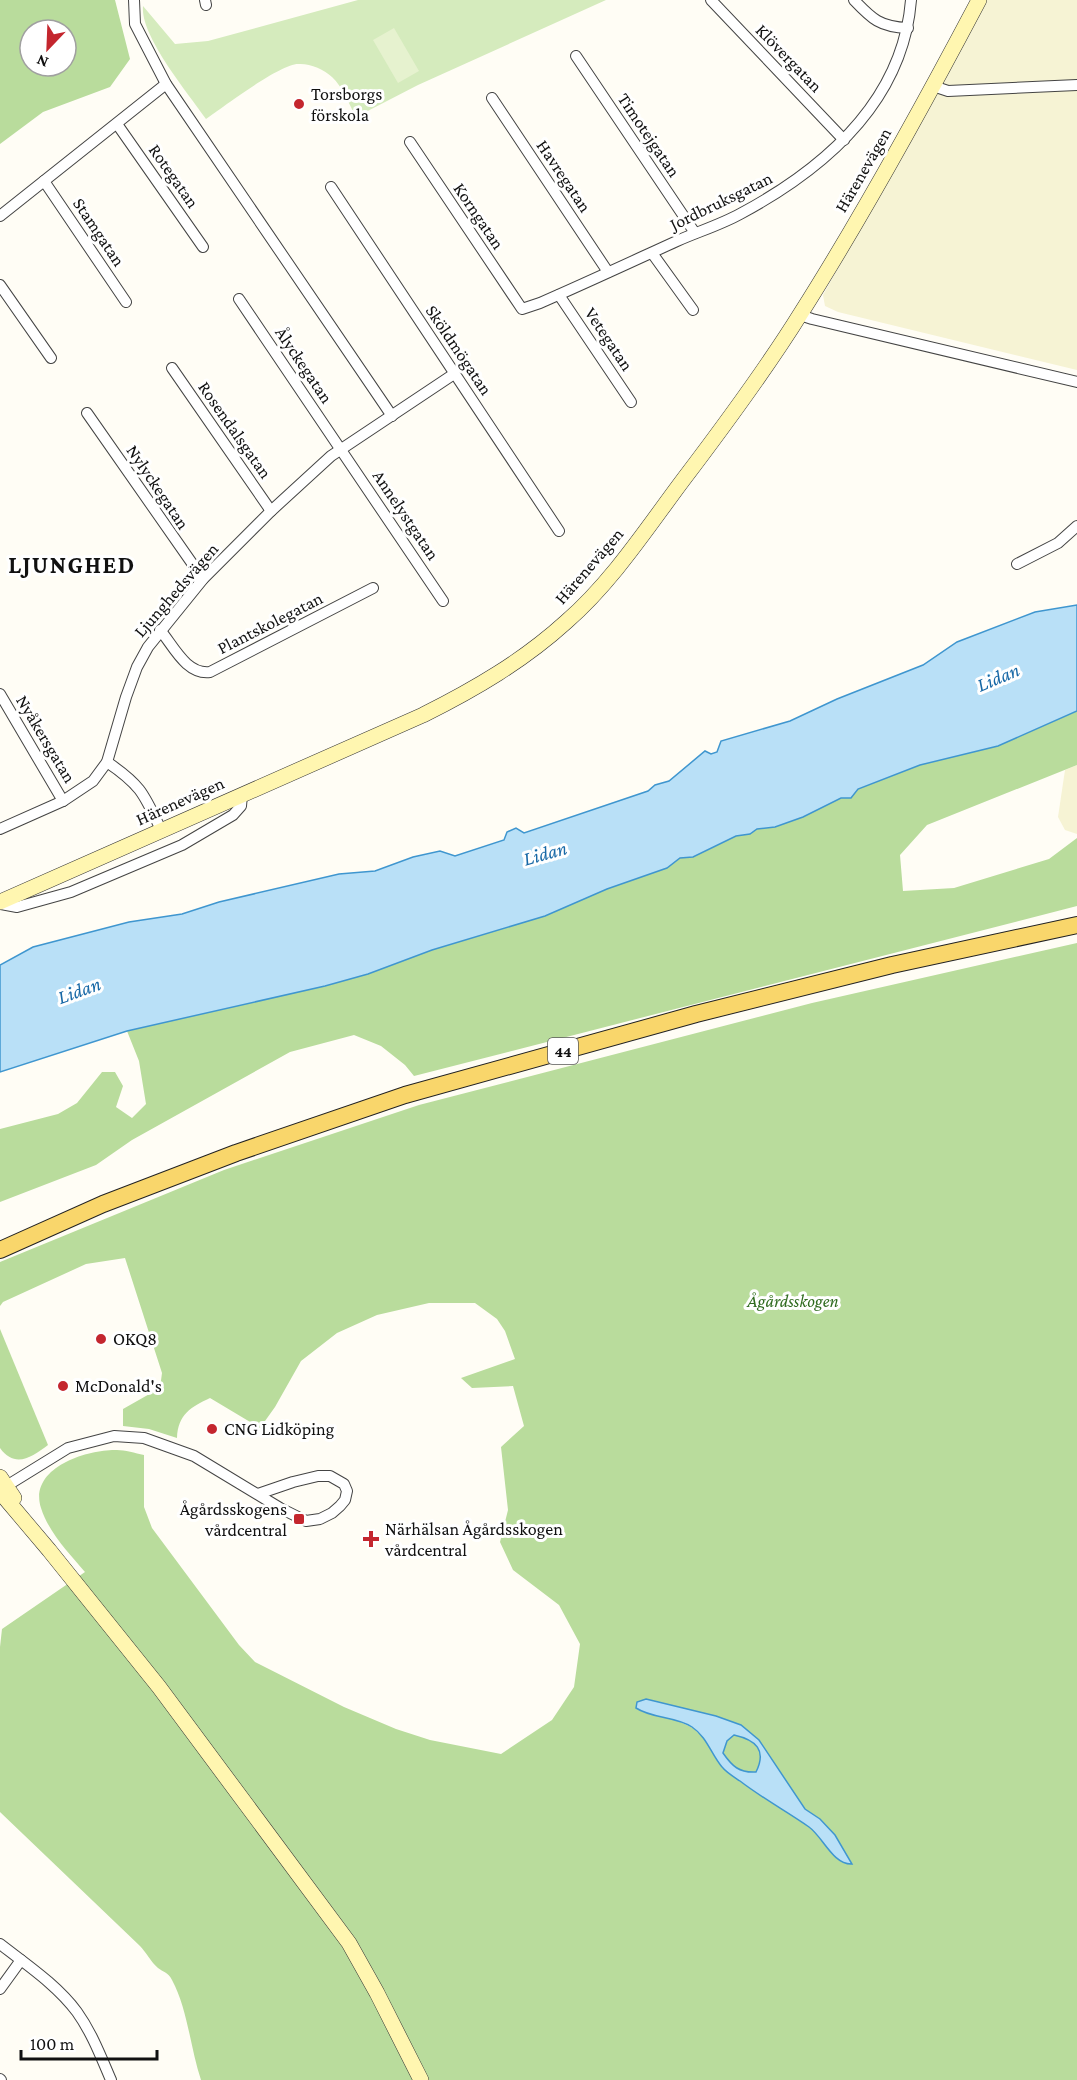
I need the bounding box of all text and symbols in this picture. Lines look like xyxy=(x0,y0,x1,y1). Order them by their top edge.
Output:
north arrow xyxy=(18,18,78,78)
street label: Klövergatan xyxy=(752,20,827,96)
text: N xyxy=(34,51,51,71)
place label: Torsborgs förskola xyxy=(311,84,382,125)
street label: Timotejgatan xyxy=(613,89,685,182)
marker: Torsborgs förskola xyxy=(292,97,306,111)
street label: Härenevägen xyxy=(831,124,895,216)
street label: Havregatan xyxy=(532,136,596,216)
street label: Rotegatan xyxy=(145,140,203,212)
street label: Jordbruksgatan xyxy=(665,167,776,235)
street label: Korngatan xyxy=(449,179,509,253)
street label: Stamgatan xyxy=(69,194,129,270)
street label: Sköldmögatan xyxy=(422,301,497,399)
street label: Vetegatan xyxy=(581,304,638,375)
street label: Ålyckegatan xyxy=(271,323,337,407)
street label: Rosendalsgatan xyxy=(194,378,276,483)
street label: Nylyckegatan xyxy=(122,441,194,533)
street label: Annelystgatan xyxy=(369,466,444,564)
street label: Härenevägen xyxy=(551,524,628,608)
street label: Ljunghedsvägen xyxy=(130,539,223,642)
district label: LJUNGHED xyxy=(8,551,136,578)
street label: Plantskolegatan xyxy=(214,588,326,658)
water label: Lidan xyxy=(973,658,1023,696)
street label: Nyåkersgatan xyxy=(12,692,80,787)
street label: Härenevägen xyxy=(133,773,227,829)
water label: Lidan xyxy=(521,836,569,870)
water label: Lidan xyxy=(54,972,104,1008)
road number: 44 xyxy=(548,1038,578,1064)
park label: Ågårdsskogen xyxy=(746,1291,839,1311)
place label: OKQ8 xyxy=(113,1329,157,1349)
marker: OKQ8 xyxy=(94,1332,108,1346)
place label: McDonald's xyxy=(75,1376,162,1396)
marker: McDonald's xyxy=(56,1379,70,1393)
place label: CNG Lidköping xyxy=(224,1419,335,1439)
marker: CNG Lidköping xyxy=(205,1422,219,1436)
place label: Ågårdsskogens vårdcentral xyxy=(180,1499,287,1540)
marker: Ågårdsskogens vårdcentral xyxy=(292,1512,306,1526)
place label: Närhälsan Ågårdsskogen vårdcentral xyxy=(384,1519,563,1560)
marker: Närhälsan Ågårdsskogen vårdcentral xyxy=(362,1530,380,1548)
scale bar xyxy=(21,2023,158,2061)
text: 100 m xyxy=(30,2034,75,2054)

